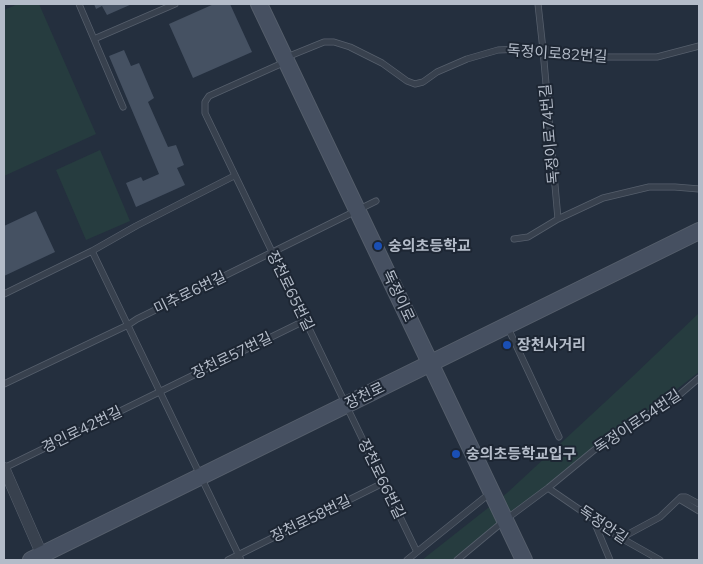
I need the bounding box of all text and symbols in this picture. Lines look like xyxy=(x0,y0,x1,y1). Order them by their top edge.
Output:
street label: 독정이로82번길 xyxy=(506,42,608,66)
street label: 독정이로74번길 xyxy=(537,83,563,185)
place label: 숭의초등학교 xyxy=(388,237,471,255)
marker: 숭의초등학교 xyxy=(372,240,384,252)
street label: 장천로65번길 xyxy=(263,248,317,334)
street label: 독정이로 xyxy=(378,267,418,325)
street label: 미추로6번길 xyxy=(151,268,229,318)
street label: 장천로57번길 xyxy=(189,329,275,383)
place label: 장천사거리 xyxy=(517,336,586,354)
marker: 장천사거리 xyxy=(501,339,513,351)
street label: 장천로 xyxy=(342,379,388,413)
street label: 독정이로54번길 xyxy=(591,386,685,458)
street label: 경인로42번길 xyxy=(39,403,125,457)
street label: 장천로66번길 xyxy=(354,436,408,522)
place label: 숭의초등학교입구 xyxy=(466,445,576,463)
marker: 숭의초등학교입구 xyxy=(450,448,462,460)
street label: 장천로58번길 xyxy=(268,492,354,546)
street label: 독정안길 xyxy=(575,502,631,548)

